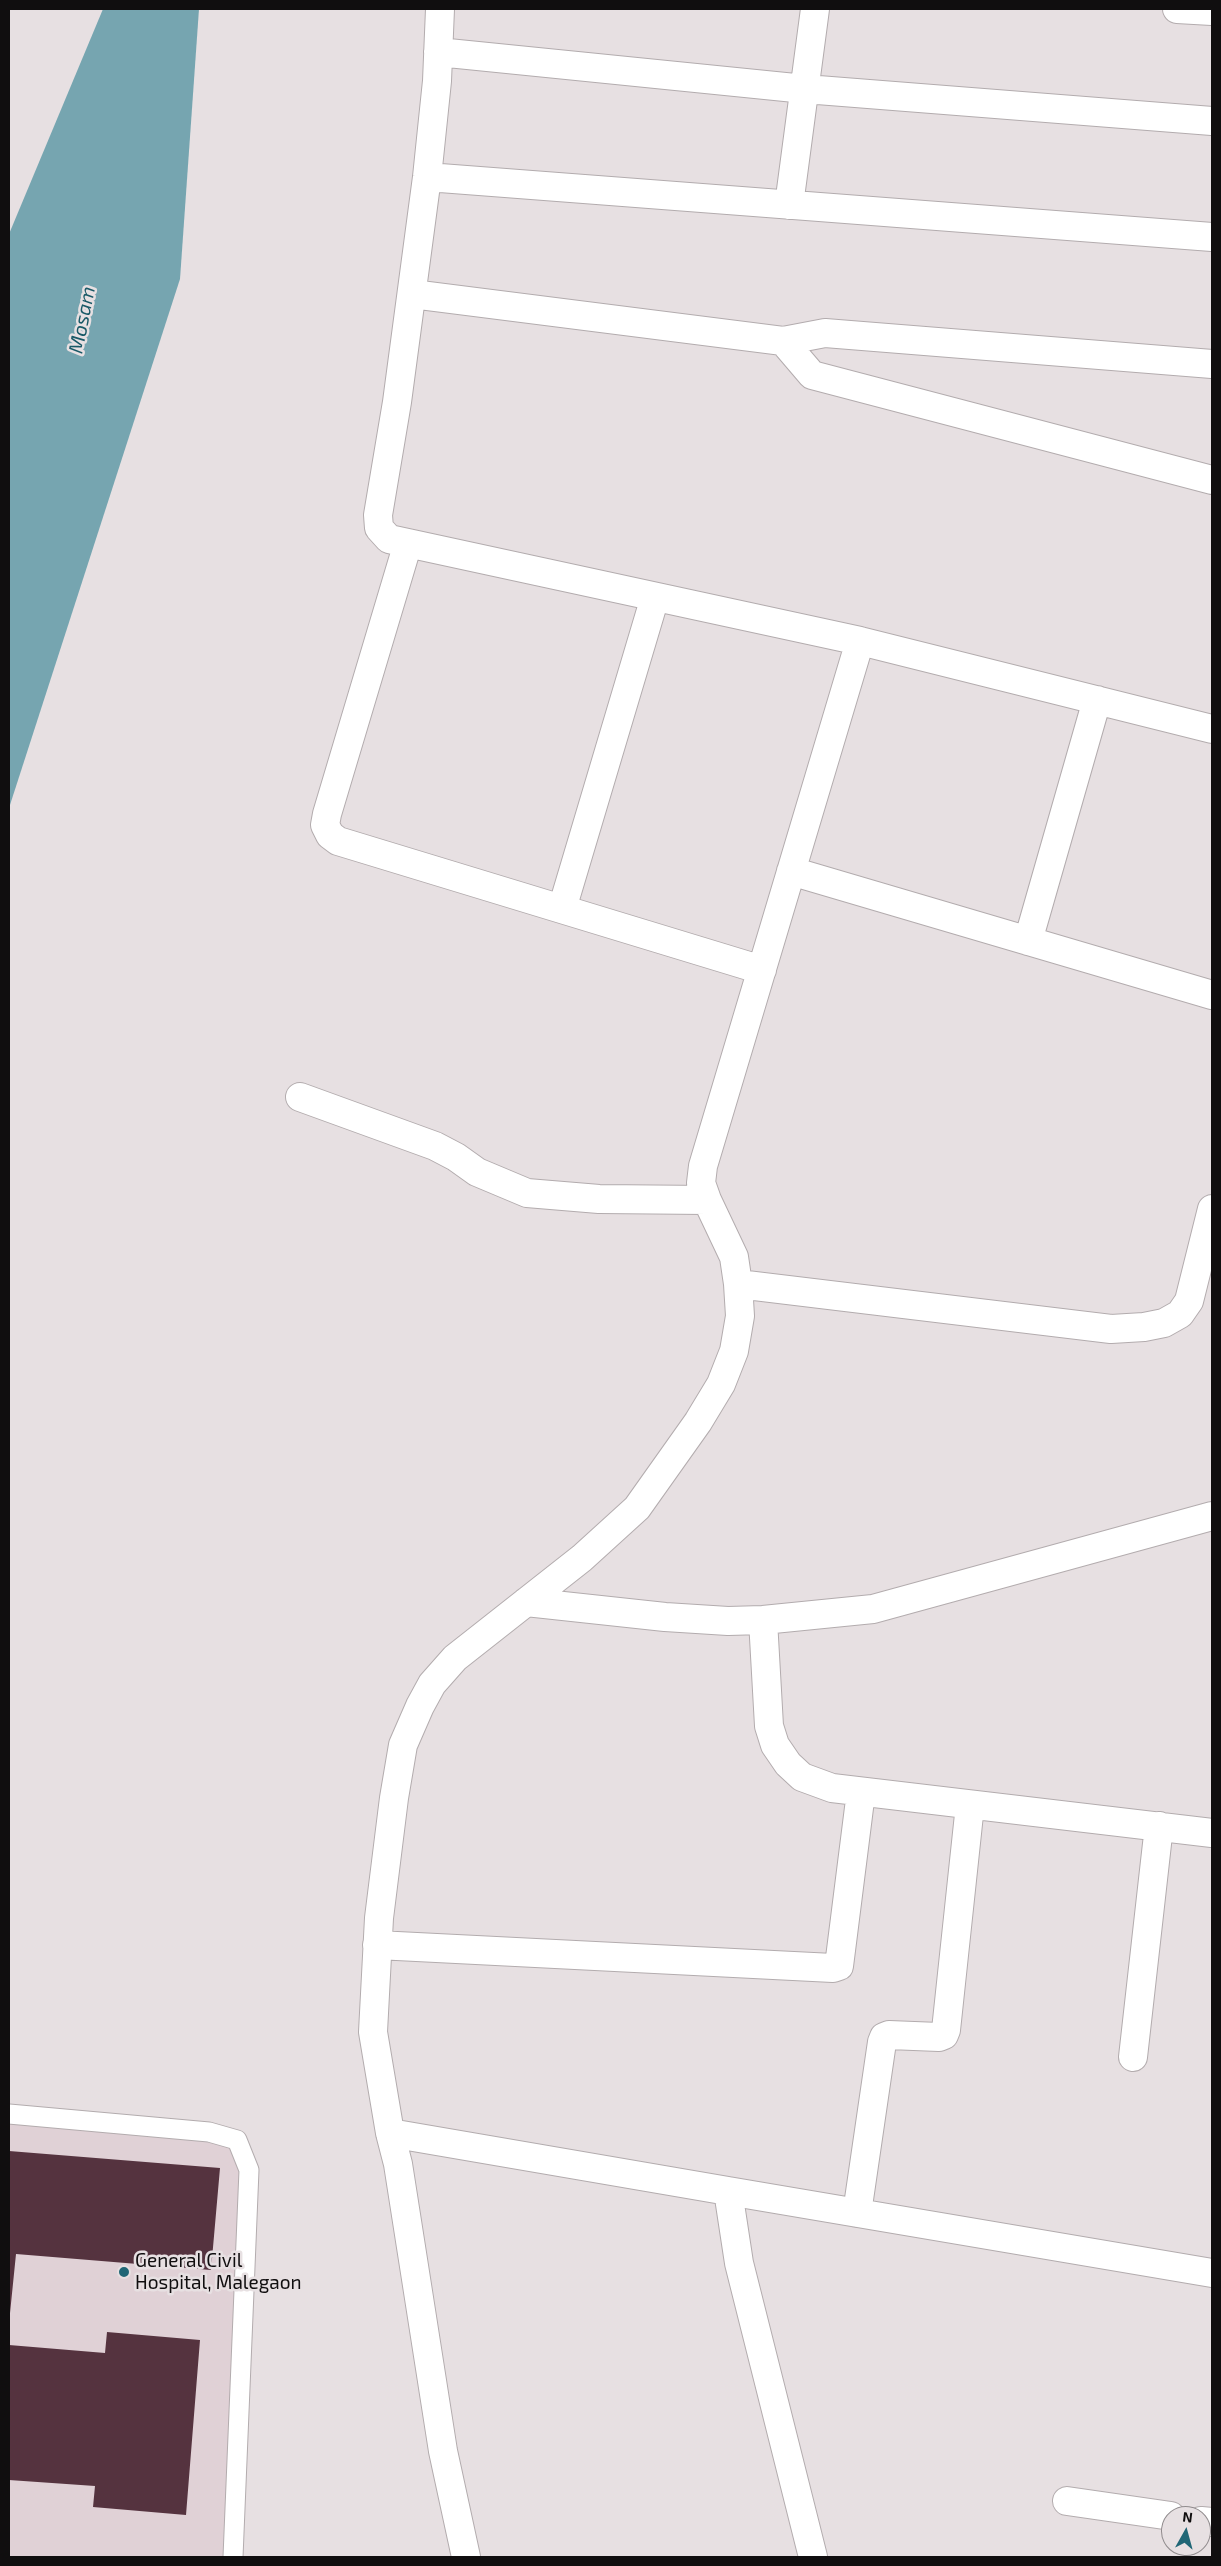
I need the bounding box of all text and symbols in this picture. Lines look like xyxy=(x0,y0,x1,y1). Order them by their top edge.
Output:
water label: Mosam xyxy=(64,284,100,356)
place label: General Civil Hospital, Malegaon xyxy=(135,2250,301,2294)
marker: General Civil Hospital, Malegaon xyxy=(117,2265,131,2279)
north arrow xyxy=(1161,2506,1211,2556)
text: N xyxy=(1182,2508,1194,2526)

